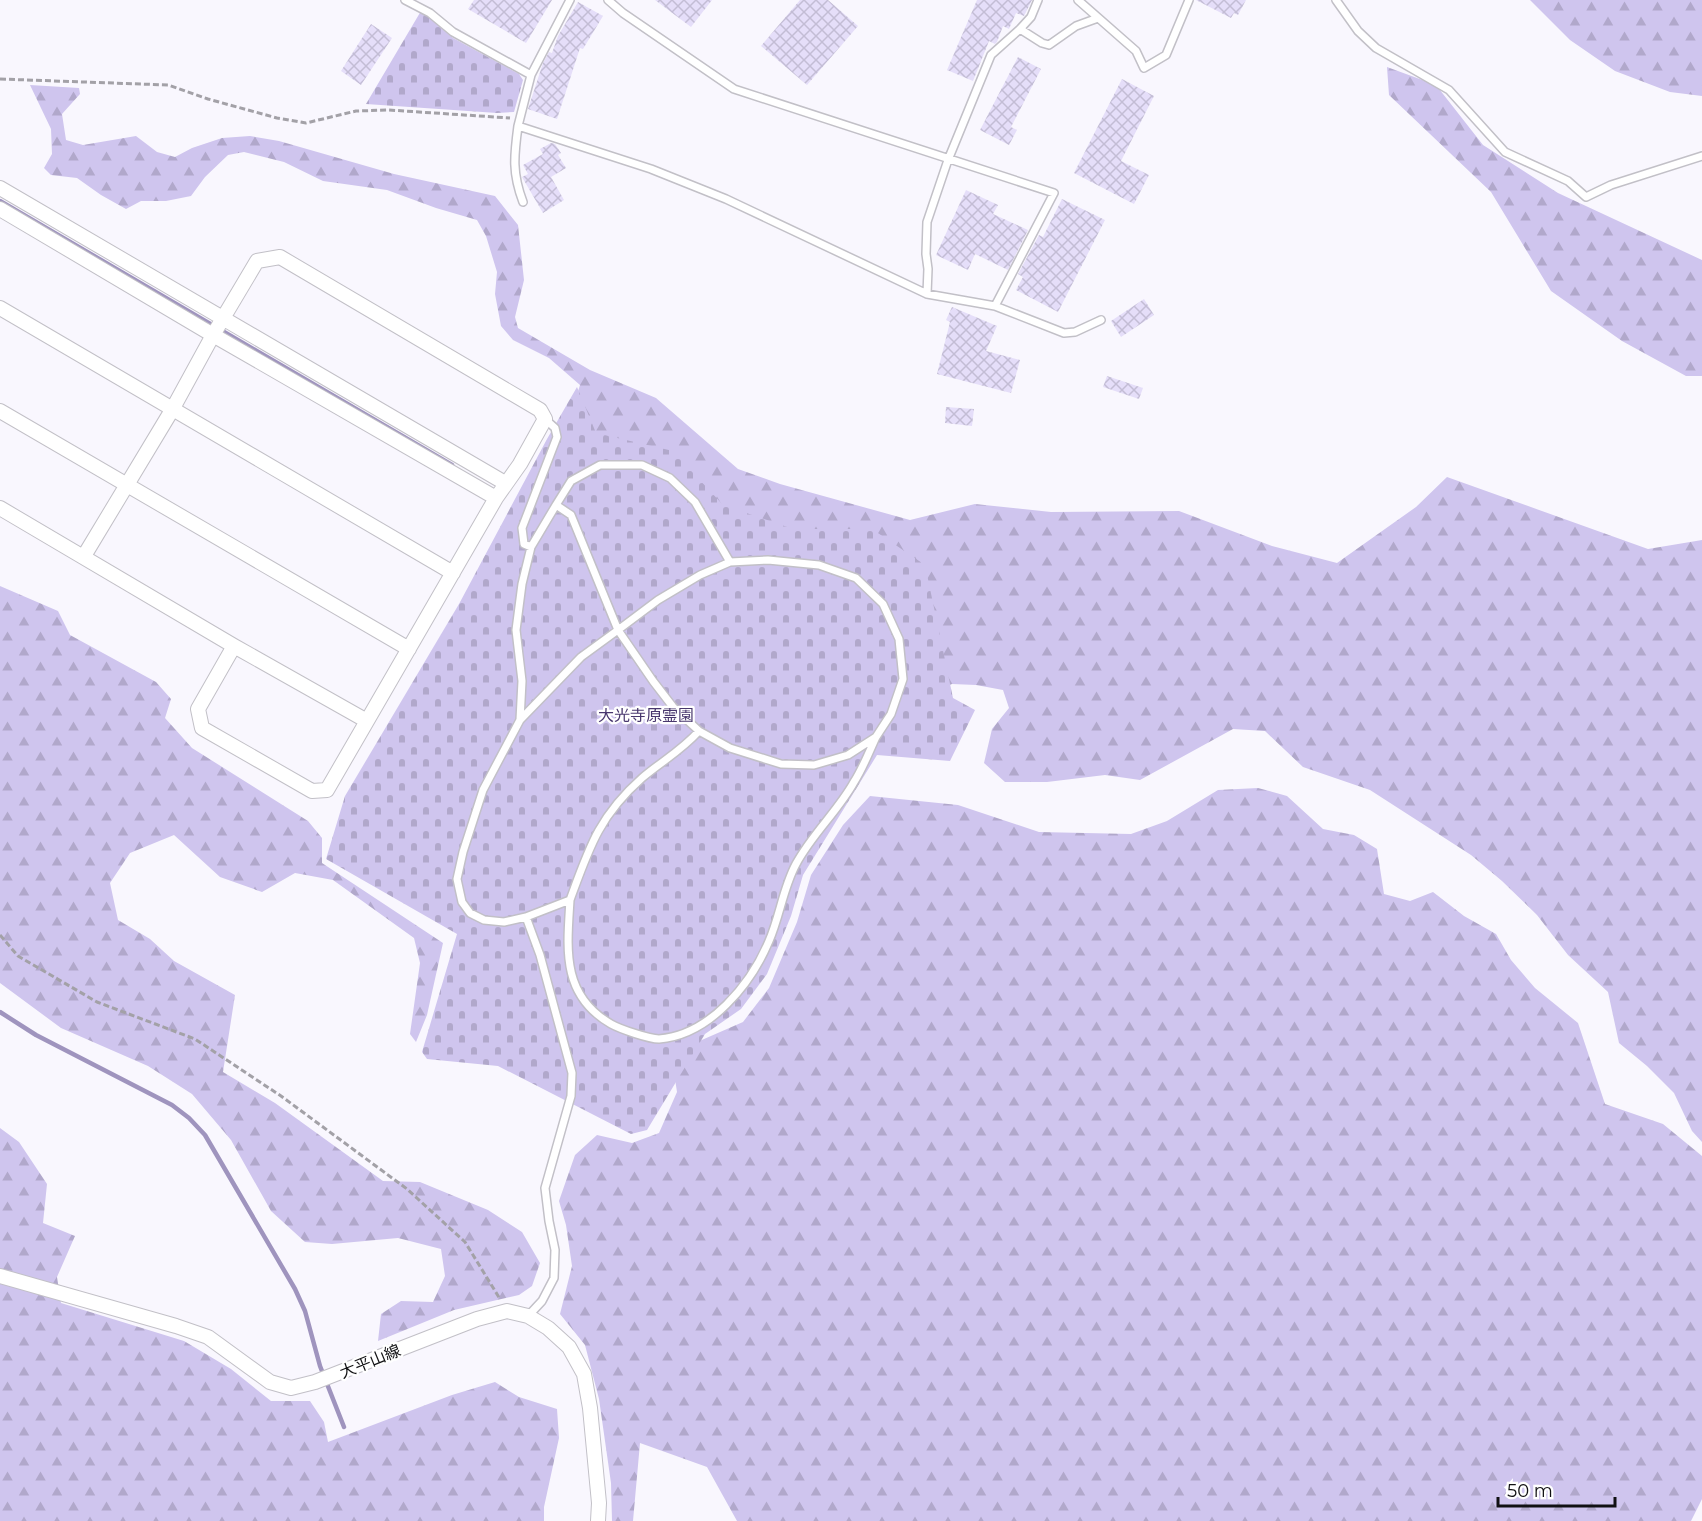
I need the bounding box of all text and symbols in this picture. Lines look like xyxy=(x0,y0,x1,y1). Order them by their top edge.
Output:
park label: 大光寺原霊園 xyxy=(598,706,694,725)
street label: 大平山線 xyxy=(337,1341,403,1382)
scale bar xyxy=(1498,1470,1615,1508)
text: 50 m xyxy=(1507,1480,1553,1502)

